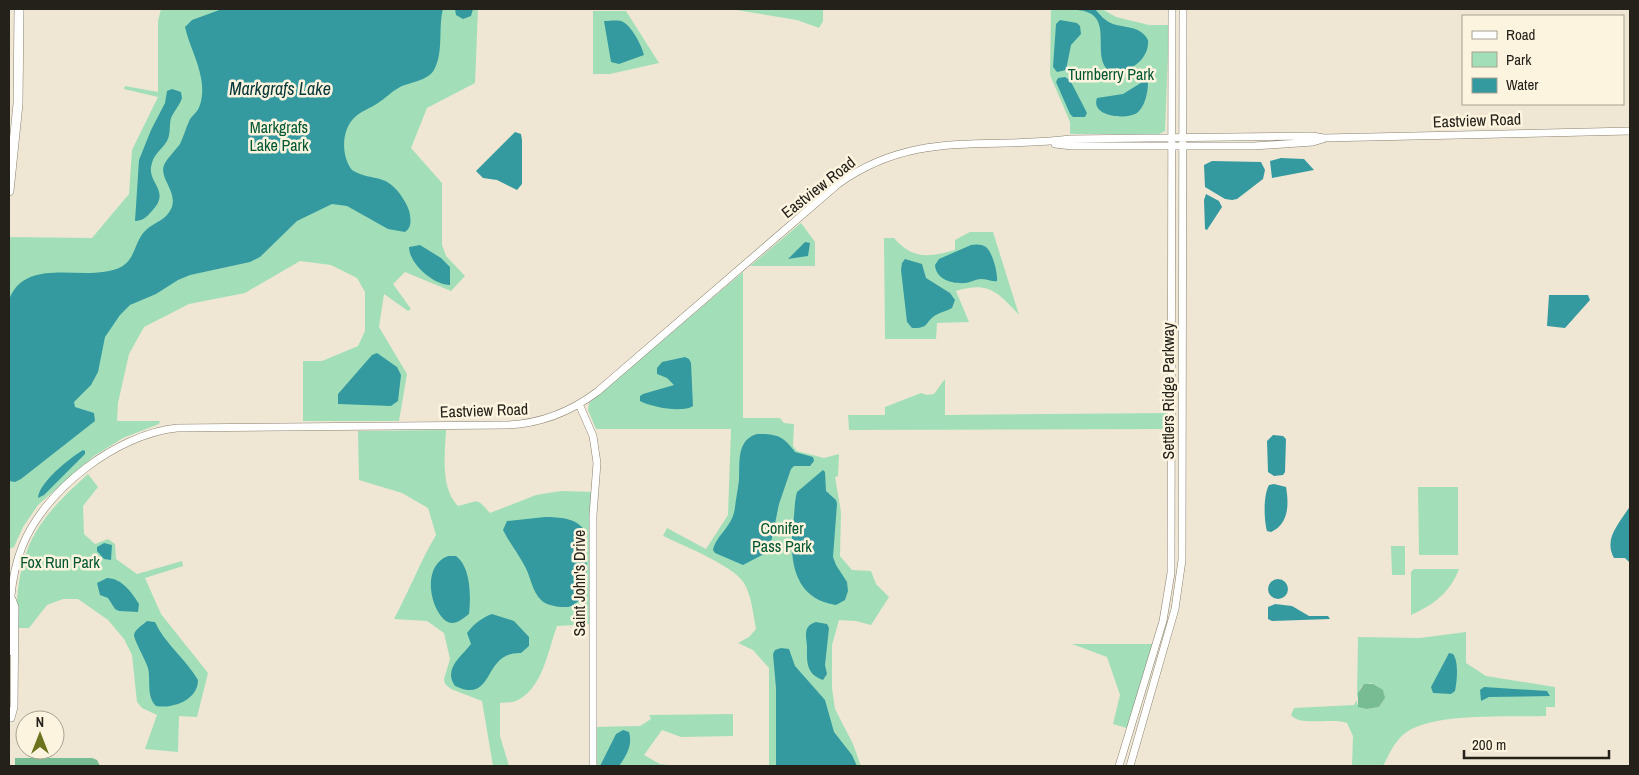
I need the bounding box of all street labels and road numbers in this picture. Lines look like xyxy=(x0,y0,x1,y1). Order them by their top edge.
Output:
street label: Eastview Road xyxy=(1433,107,1521,133)
street label: Eastview Road xyxy=(776,151,860,223)
street label: Settlers Ridge Parkway xyxy=(1157,322,1179,460)
street label: Eastview Road xyxy=(440,397,528,423)
street label: Saint John's Drive xyxy=(568,530,590,636)

